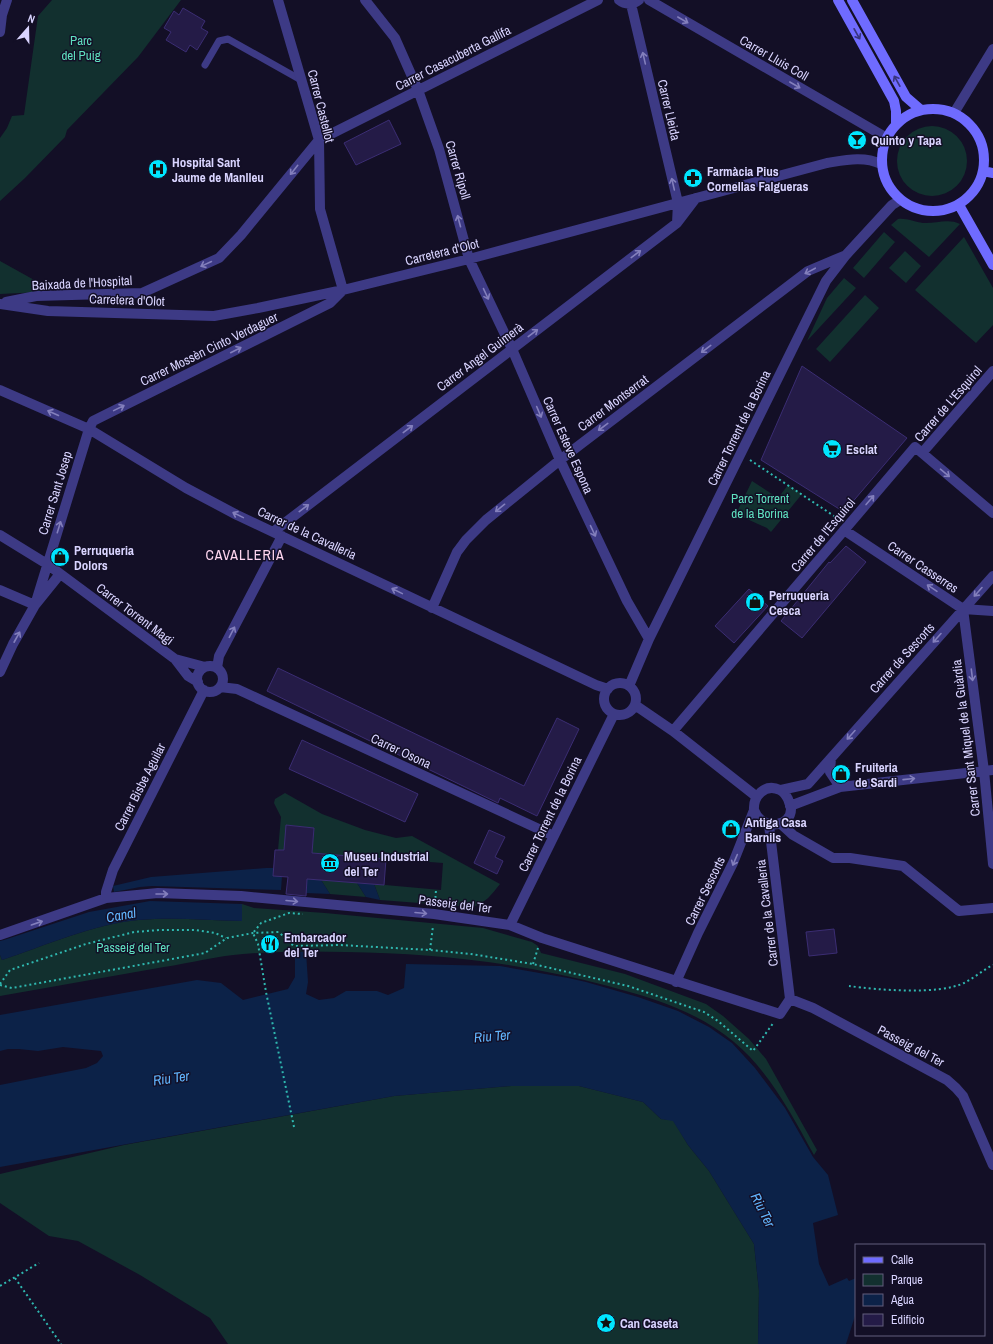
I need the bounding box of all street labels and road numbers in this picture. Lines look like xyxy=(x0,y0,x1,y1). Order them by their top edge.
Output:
street label: Carrer Casacuberta Gallifa xyxy=(392,21,514,94)
street label: Carrer Lluis Coll xyxy=(736,31,812,85)
street label: Carrer Castellot xyxy=(304,68,338,144)
street label: Carrer Lleida xyxy=(654,78,684,142)
street label: Carrer Ripoll xyxy=(442,139,474,201)
street label: Carretera d'Olot xyxy=(403,235,481,269)
street label: Baixada de l'Hospital xyxy=(31,272,133,294)
street label: Carretera d'Olot xyxy=(89,290,165,310)
street label: Carrer Mossèn Cinto Verdaguer xyxy=(137,308,281,390)
street label: Carrer Angel Guimerà xyxy=(433,319,527,395)
street label: Carrer de L'Esquirol xyxy=(910,363,986,445)
street label: Carrer Torrent de la Borina xyxy=(704,367,774,489)
street label: Carrer Montserrat xyxy=(574,371,652,435)
street label: Carrer Esteve Espona xyxy=(539,394,597,496)
street label: Carrer Sant Josep xyxy=(34,449,76,537)
street label: Carrer de l'Esquirol xyxy=(787,494,859,576)
street label: Carrer de la Cavalleria xyxy=(255,503,359,563)
street label: Carrer Casserres xyxy=(884,537,962,597)
street label: Carrer Torrent Magi xyxy=(93,579,177,649)
street label: Carrer de Sescorts xyxy=(866,619,938,697)
street label: Carrer Sant Miquel de la Guàrdia xyxy=(948,659,984,817)
street label: Carrer Osona xyxy=(368,730,434,772)
street label: Carrer Bisbe Aguilar xyxy=(111,740,170,834)
street label: Carrer Torrent de la Borina xyxy=(515,753,585,875)
street label: Carrer Sescorts xyxy=(681,854,729,928)
street label: Carrer de la Cavalleria xyxy=(752,859,782,967)
street label: Passeig del Ter xyxy=(418,891,493,917)
street label: Passeig del Ter xyxy=(875,1021,948,1071)

